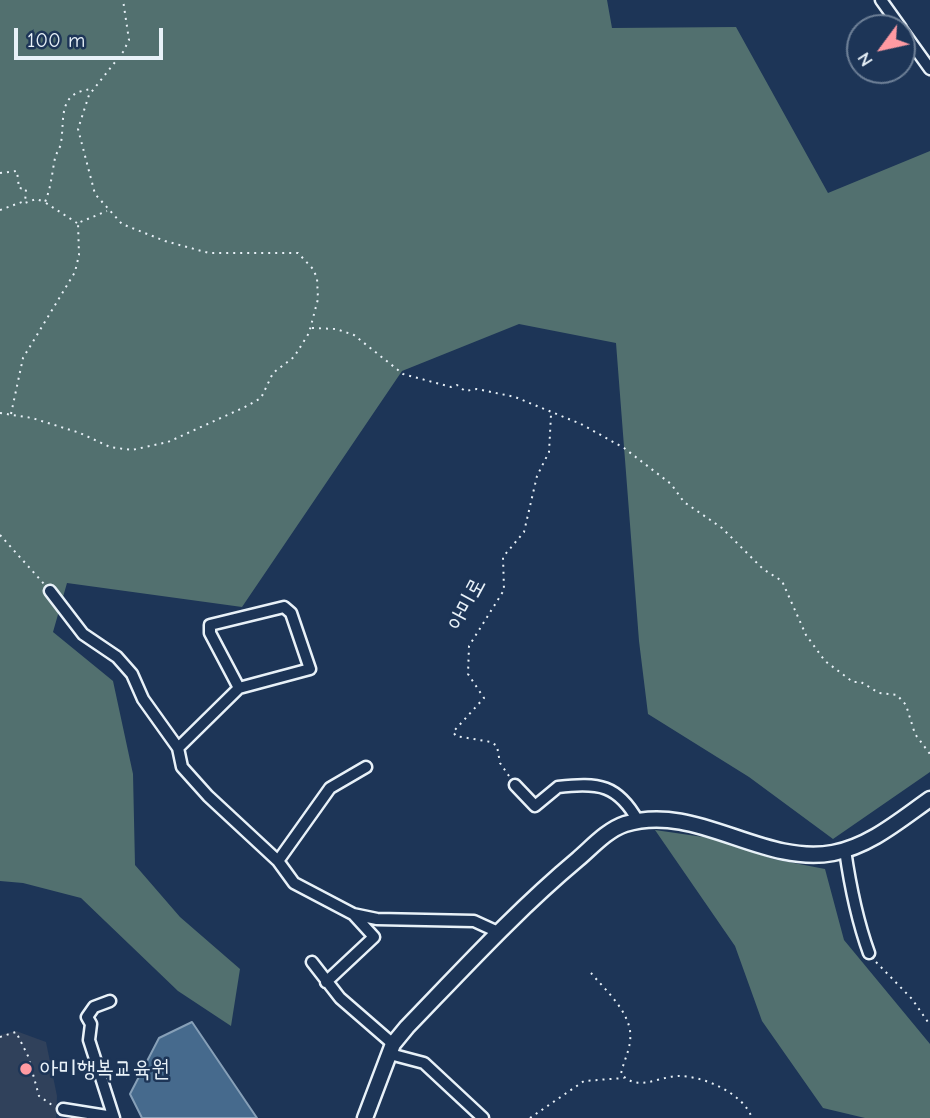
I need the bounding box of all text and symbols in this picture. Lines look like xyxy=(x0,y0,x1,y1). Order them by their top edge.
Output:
scale bar xyxy=(18,14,166,58)
north arrow xyxy=(846,14,916,84)
text: 100 m xyxy=(27,28,85,52)
text: N xyxy=(852,48,878,71)
street label: 아미로 xyxy=(442,573,492,635)
place label: 아미행복교육원 xyxy=(40,1055,170,1083)
marker: 아미행복교육원 xyxy=(18,1061,34,1077)

